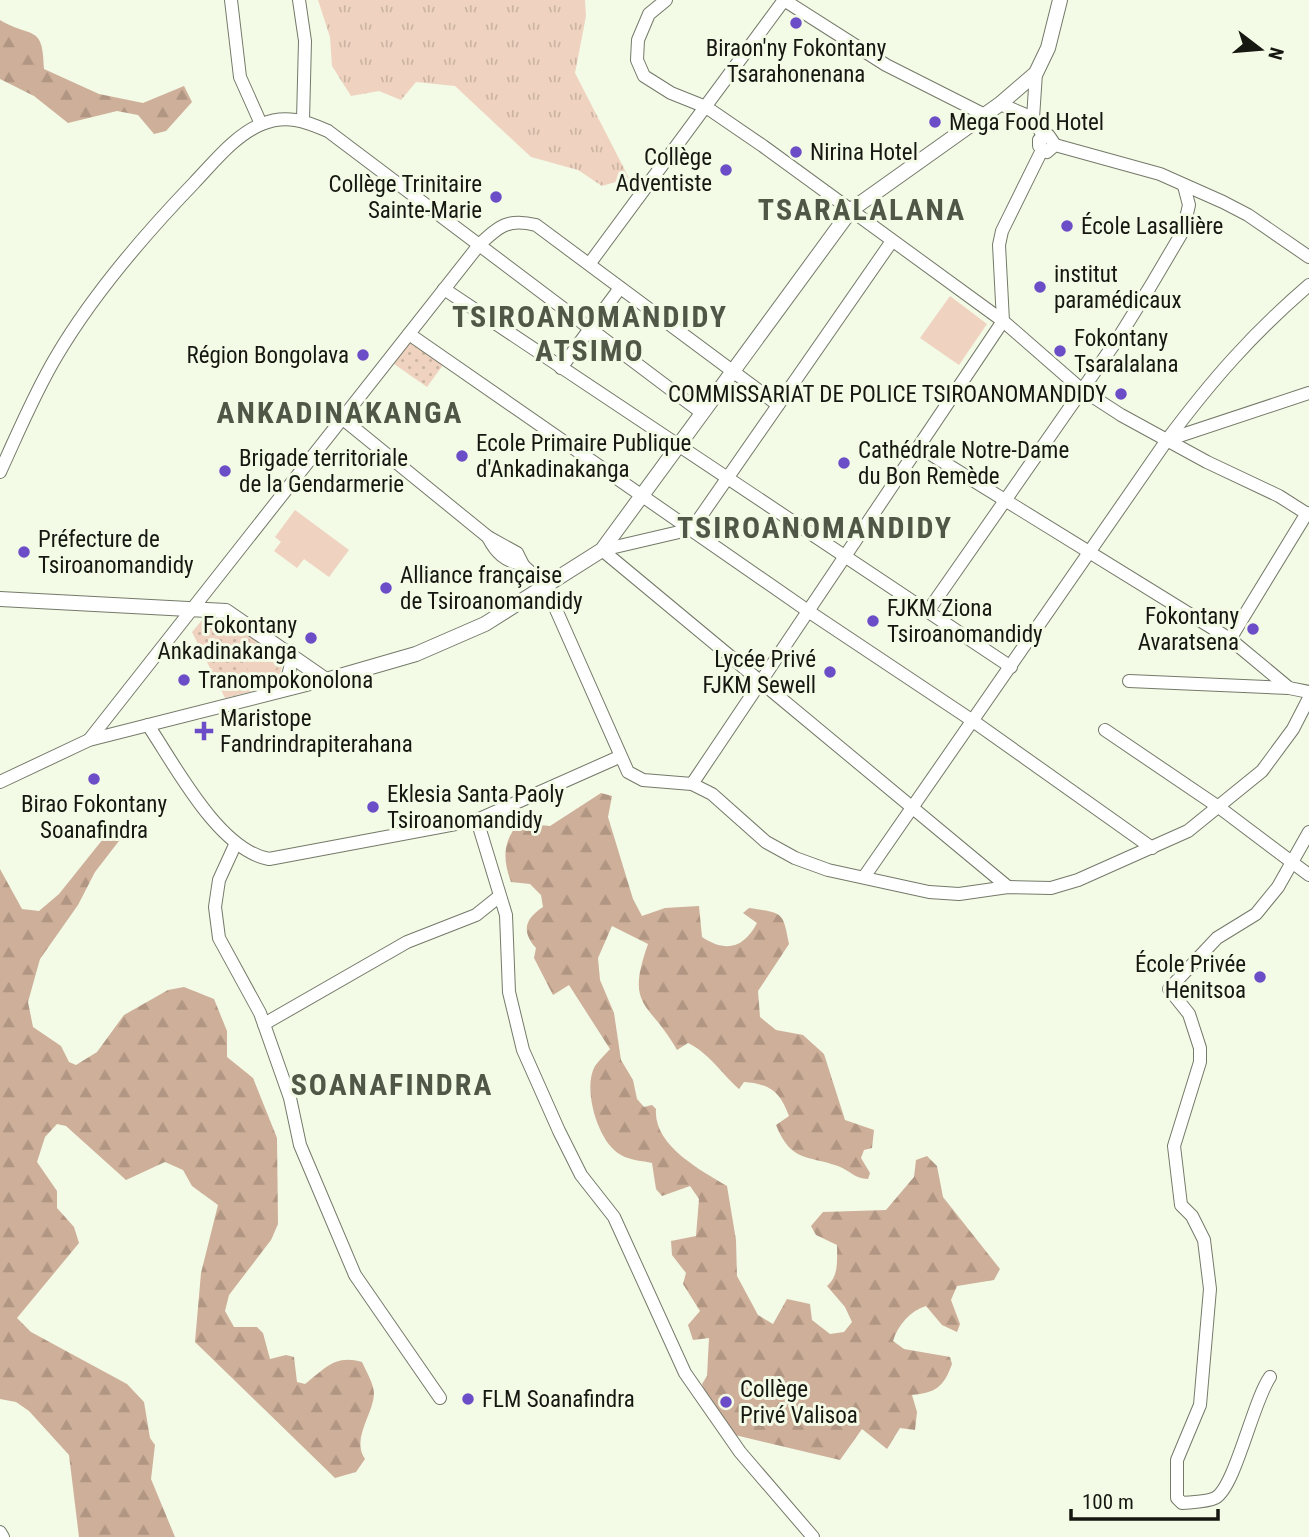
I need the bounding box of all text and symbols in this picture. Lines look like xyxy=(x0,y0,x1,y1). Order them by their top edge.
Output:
north arrow xyxy=(1225,14,1295,84)
marker: Biraon'ny Fokontany Tsarahonenana xyxy=(788,15,804,31)
place label: Biraon'ny Fokontany Tsarahonenana xyxy=(706,35,887,88)
text: N xyxy=(1263,45,1289,62)
place label: Mega Food Hotel xyxy=(949,109,1104,136)
marker: Mega Food Hotel xyxy=(927,114,943,130)
place label: Nirina Hotel xyxy=(810,139,918,166)
place label: Collège Adventiste xyxy=(616,144,712,197)
marker: Nirina Hotel xyxy=(788,144,804,160)
marker: Collège Adventiste xyxy=(718,162,734,178)
place label: Collège Trinitaire Sainte-Marie xyxy=(329,171,482,224)
marker: Collège Trinitaire Sainte-Marie xyxy=(488,189,504,205)
district label: TSARALALANA xyxy=(758,192,966,227)
place label: École Lasallière xyxy=(1081,212,1223,240)
marker: École Lasallière xyxy=(1059,218,1075,234)
place label: institut paramédicaux xyxy=(1054,261,1182,314)
marker: institut paramédicaux xyxy=(1032,279,1048,295)
district label: TSIROANOMANDIDY ATSIMO xyxy=(452,299,728,368)
place label: Fokontany Tsaralalana xyxy=(1074,325,1179,378)
place label: Région Bongolava xyxy=(186,342,349,369)
marker: Fokontany Tsaralalana xyxy=(1052,343,1068,359)
marker: Région Bongolava xyxy=(355,347,371,363)
place label: COMMISSARIAT DE POLICE TSIROANOMANDIDY xyxy=(668,381,1107,408)
marker: COMMISSARIAT DE POLICE TSIROANOMANDIDY xyxy=(1113,386,1129,402)
district label: ANKADINAKANGA xyxy=(217,395,463,430)
place label: Ecole Primaire Publique d'Ankadinakanga xyxy=(476,430,691,483)
place label: Cathédrale Notre-Dame du Bon Remède xyxy=(858,437,1069,490)
place label: Brigade territoriale de la Gendarmerie xyxy=(239,445,408,498)
marker: Ecole Primaire Publique d'Ankadinakanga xyxy=(454,448,470,464)
marker: Cathédrale Notre-Dame du Bon Remède xyxy=(836,455,852,471)
marker: Brigade territoriale de la Gendarmerie xyxy=(217,463,233,479)
district label: TSIROANOMANDIDY xyxy=(677,510,953,545)
place label: Préfecture de Tsiroanomandidy xyxy=(38,526,194,579)
marker: Préfecture de Tsiroanomandidy xyxy=(16,544,32,560)
place label: Alliance française de Tsiroanomandidy xyxy=(400,562,583,615)
marker: Alliance française de Tsiroanomandidy xyxy=(378,580,394,596)
place label: FJKM Ziona Tsiroanomandidy xyxy=(887,595,1043,648)
place label: Fokontany Avaratsena xyxy=(1138,603,1239,656)
place label: Fokontany Ankadinakanga xyxy=(157,612,297,665)
marker: FJKM Ziona Tsiroanomandidy xyxy=(865,613,881,629)
marker: Fokontany Avaratsena xyxy=(1245,621,1261,637)
marker: Fokontany Ankadinakanga xyxy=(303,630,319,646)
place label: Lycée Privé FJKM Sewell xyxy=(703,646,816,699)
marker: Lycée Privé FJKM Sewell xyxy=(822,664,838,680)
place label: Tranompokonolona xyxy=(198,667,373,694)
marker: Tranompokonolona xyxy=(176,672,192,688)
place label: Maristope Fandrindrapiterahana xyxy=(220,705,413,758)
marker: Maristope Fandrindrapiterahana xyxy=(194,721,214,741)
marker: Birao Fokontany Soanafindra xyxy=(86,771,102,787)
place label: Eklesia Santa Paoly Tsiroanomandidy xyxy=(387,781,565,834)
place label: Birao Fokontany Soanafindra xyxy=(21,791,168,844)
marker: Eklesia Santa Paoly Tsiroanomandidy xyxy=(365,799,381,815)
place label: École Privée Henitsoa xyxy=(1135,950,1246,1004)
marker: École Privée Henitsoa xyxy=(1252,969,1268,985)
district label: SOANAFINDRA xyxy=(291,1067,493,1102)
place label: Collège Privé Valisoa xyxy=(740,1376,858,1429)
place label: FLM Soanafindra xyxy=(482,1386,635,1413)
marker: FLM Soanafindra xyxy=(460,1391,476,1407)
marker: Collège Privé Valisoa xyxy=(718,1394,734,1410)
scale bar xyxy=(1071,1478,1218,1522)
text: 100 m xyxy=(1082,1490,1134,1514)

